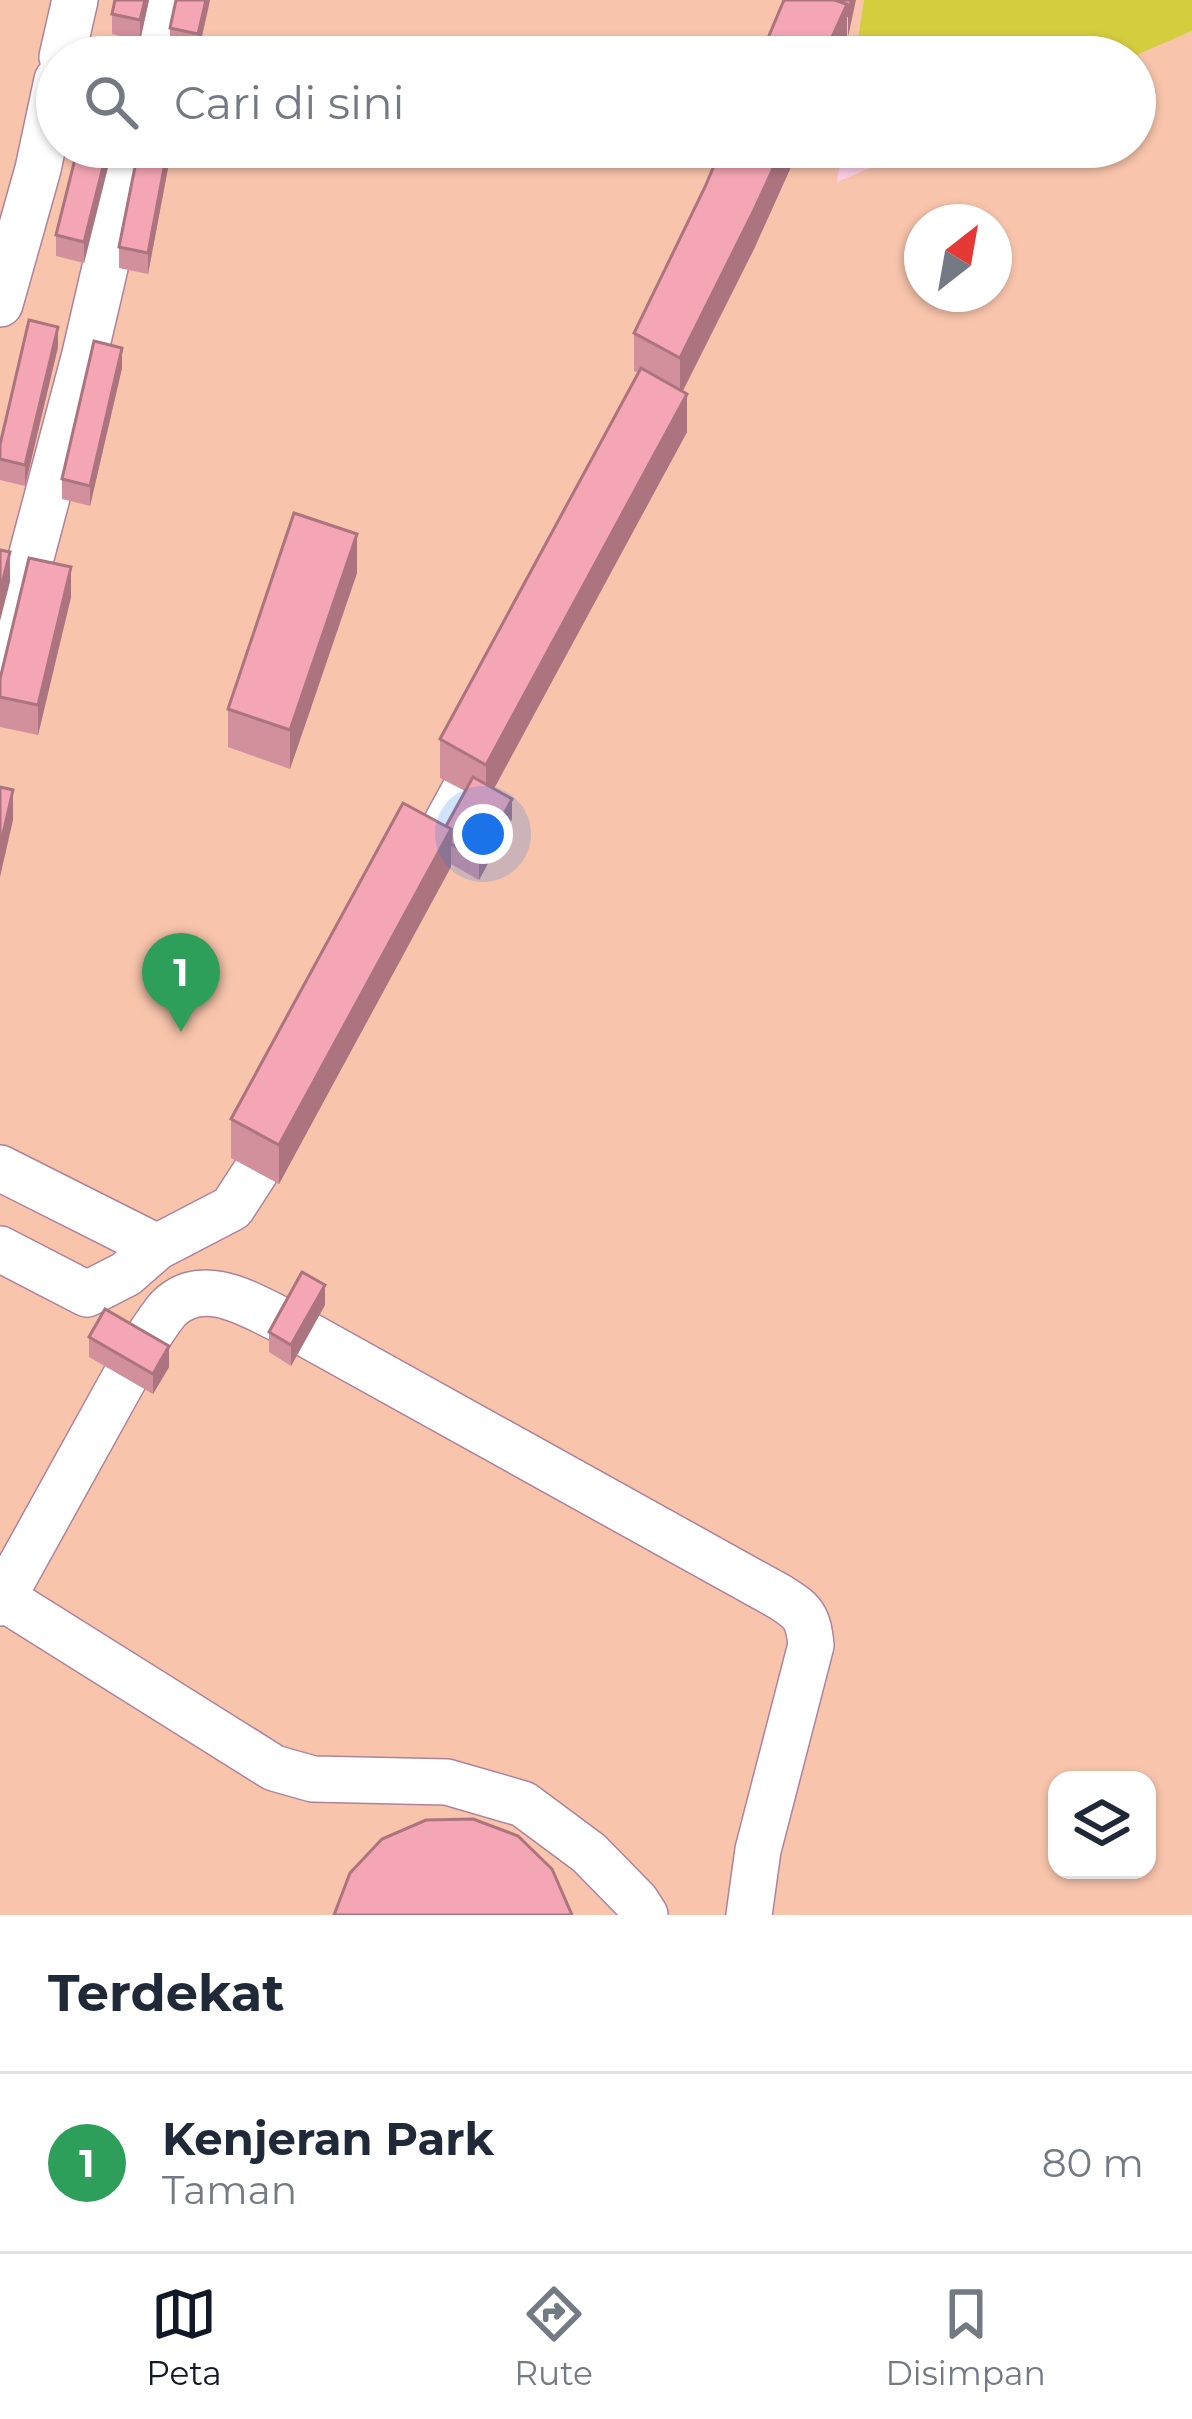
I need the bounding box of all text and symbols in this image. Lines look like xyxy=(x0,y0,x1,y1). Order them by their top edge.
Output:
search box xyxy=(36,36,1156,168)
icon: search xyxy=(78,69,144,135)
text: Cari di sini xyxy=(174,75,405,130)
north arrow xyxy=(904,204,1012,312)
your location xyxy=(453,804,513,864)
pin: 1 xyxy=(142,933,220,1032)
map controls xyxy=(1048,1771,1156,1879)
button: layers xyxy=(1048,1771,1156,1879)
text: Terdekat xyxy=(48,1962,284,2024)
text: Kenjeran Park xyxy=(162,2111,494,2166)
text: 1 xyxy=(79,2139,95,2187)
text: 80 m xyxy=(1042,2139,1144,2187)
text: Taman xyxy=(162,2166,297,2214)
tab: Peta xyxy=(146,2281,222,2393)
tab: Rute xyxy=(514,2281,593,2393)
tab: Disimpan xyxy=(886,2281,1046,2393)

